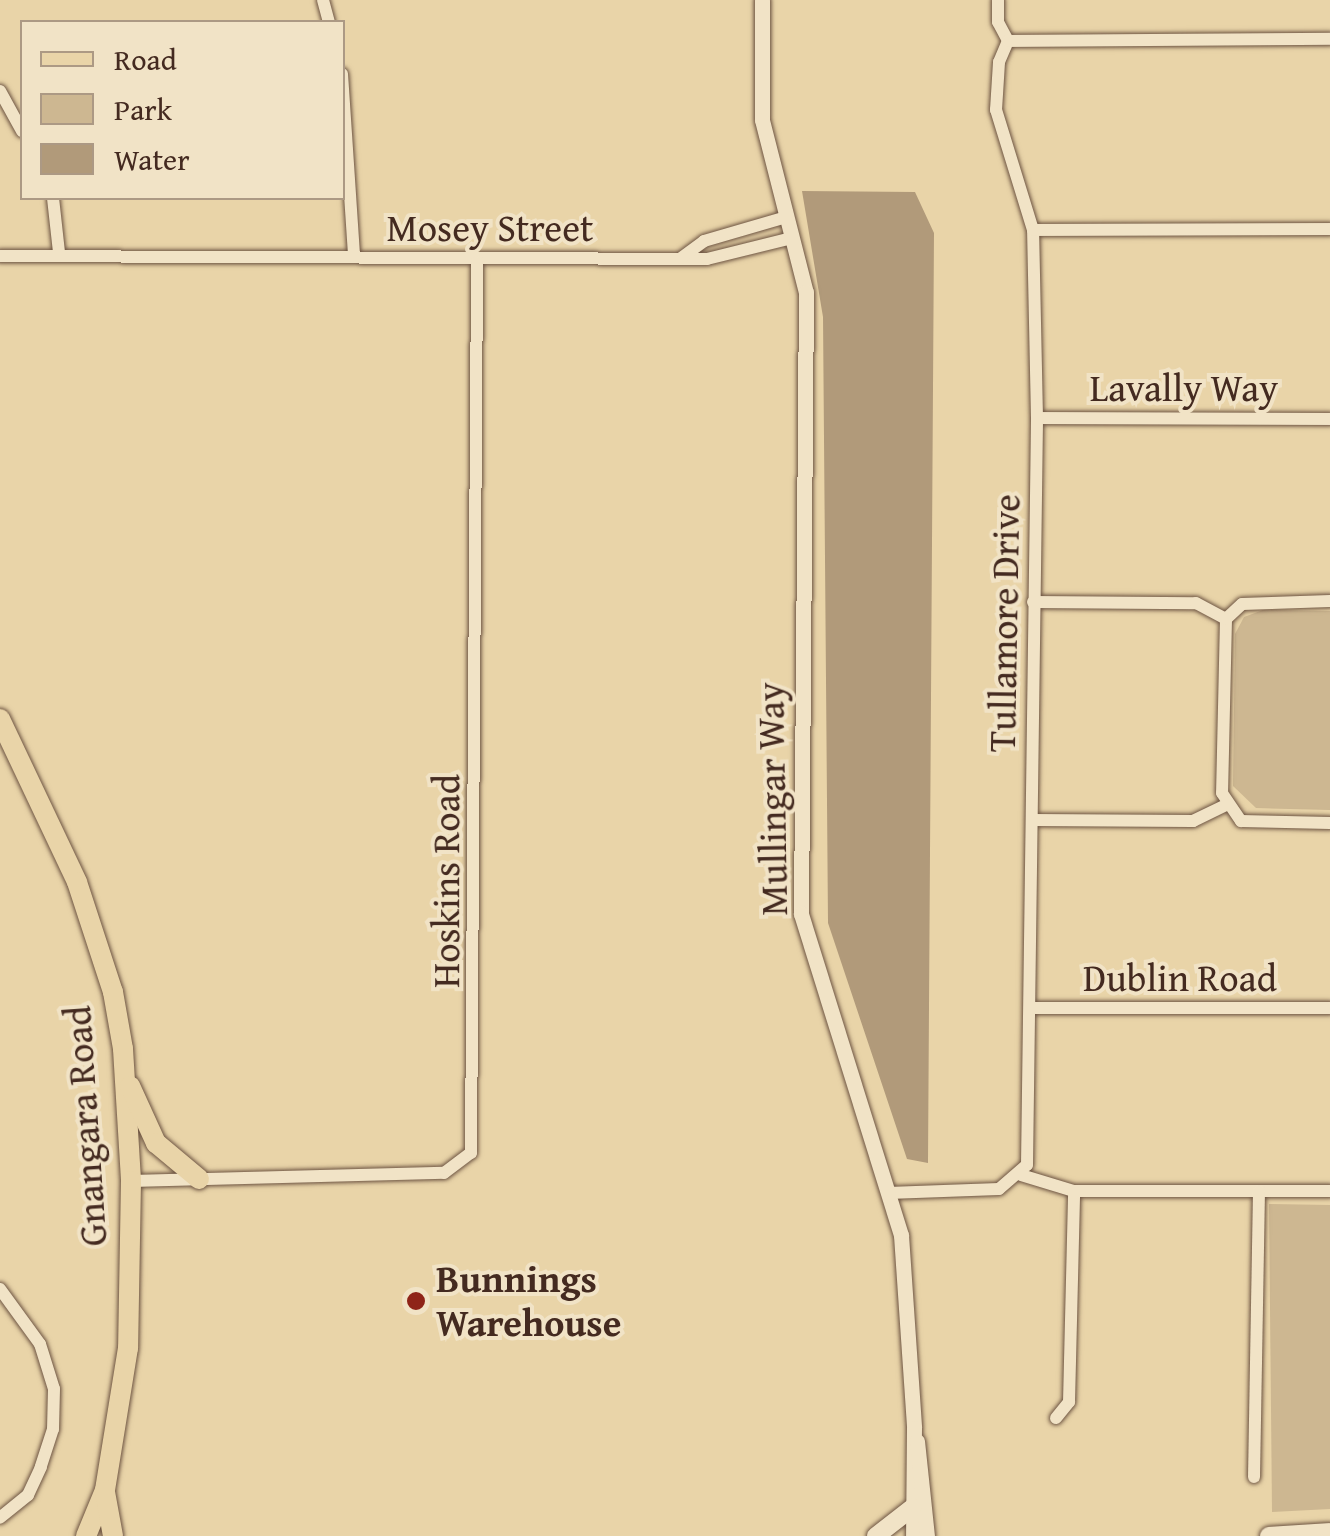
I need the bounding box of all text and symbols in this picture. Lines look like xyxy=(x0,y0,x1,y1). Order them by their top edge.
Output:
legend xyxy=(20,20,345,200)
text: Road xyxy=(114,37,177,81)
text: Park xyxy=(114,87,172,131)
text: Water xyxy=(114,137,190,181)
street label: Mosey Street xyxy=(387,205,593,251)
street label: Lavally Way xyxy=(1090,365,1278,411)
street label: Tullamore Drive xyxy=(979,494,1029,752)
street label: Mullingar Way xyxy=(747,682,797,916)
street label: Hoskins Road xyxy=(423,774,469,988)
street label: Dublin Road xyxy=(1083,955,1277,1001)
street label: Gnangara Road xyxy=(54,1004,116,1248)
place label: Bunnings Warehouse xyxy=(436,1256,621,1346)
marker: Bunnings Warehouse xyxy=(405,1290,427,1312)

